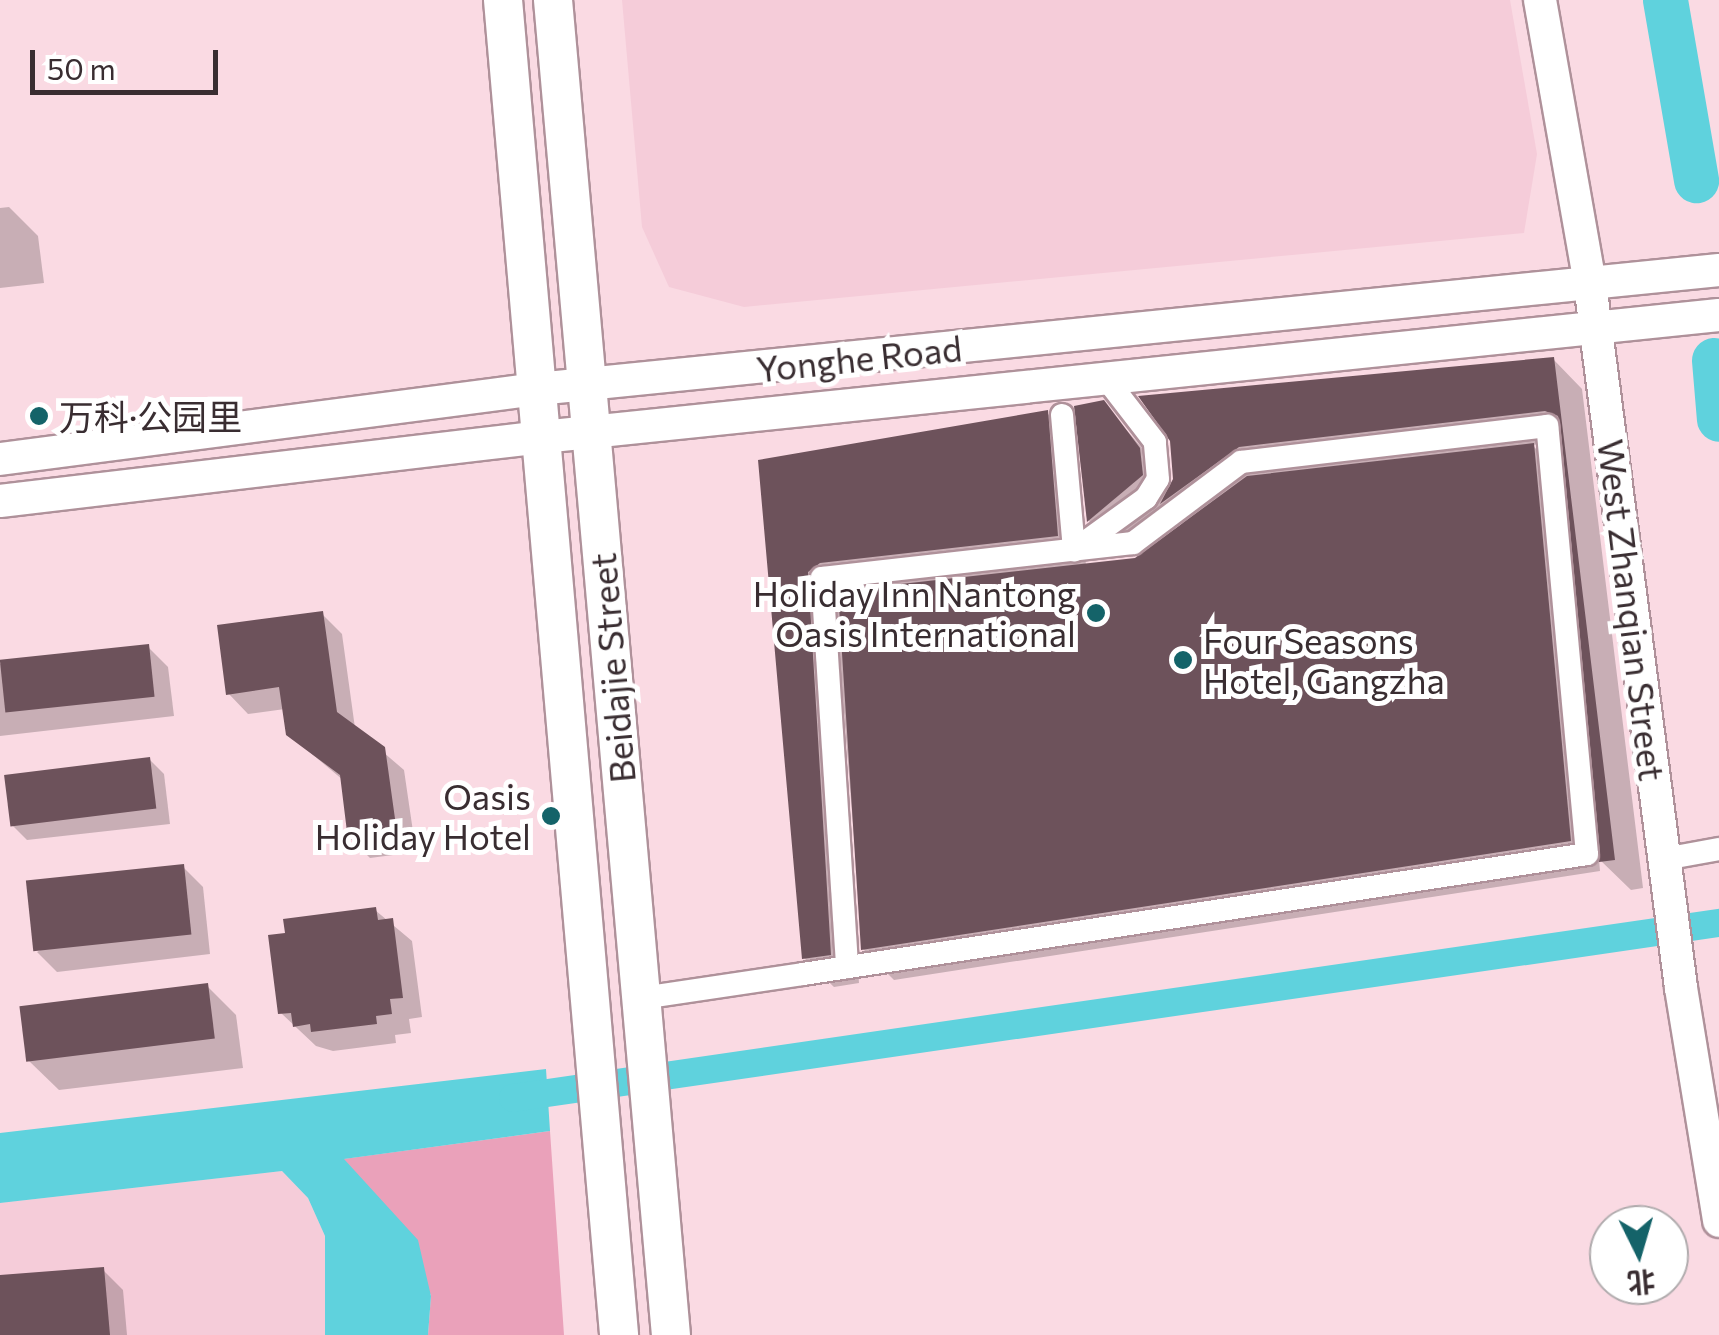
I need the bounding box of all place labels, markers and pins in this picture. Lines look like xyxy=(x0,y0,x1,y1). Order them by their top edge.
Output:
place label: 万科·公园里 xyxy=(59,395,242,437)
marker: 万科·公园里 xyxy=(28,405,50,427)
place label: Holiday Inn Nantong Oasis International xyxy=(753,572,1076,654)
marker: Holiday Inn Nantong Oasis International xyxy=(1085,602,1107,624)
place label: Four Seasons Hotel, Gangzha xyxy=(1203,619,1445,701)
marker: Four Seasons Hotel, Gangzha xyxy=(1172,649,1194,671)
place label: Oasis Holiday Hotel xyxy=(315,775,531,857)
marker: Oasis Holiday Hotel xyxy=(540,805,562,827)

